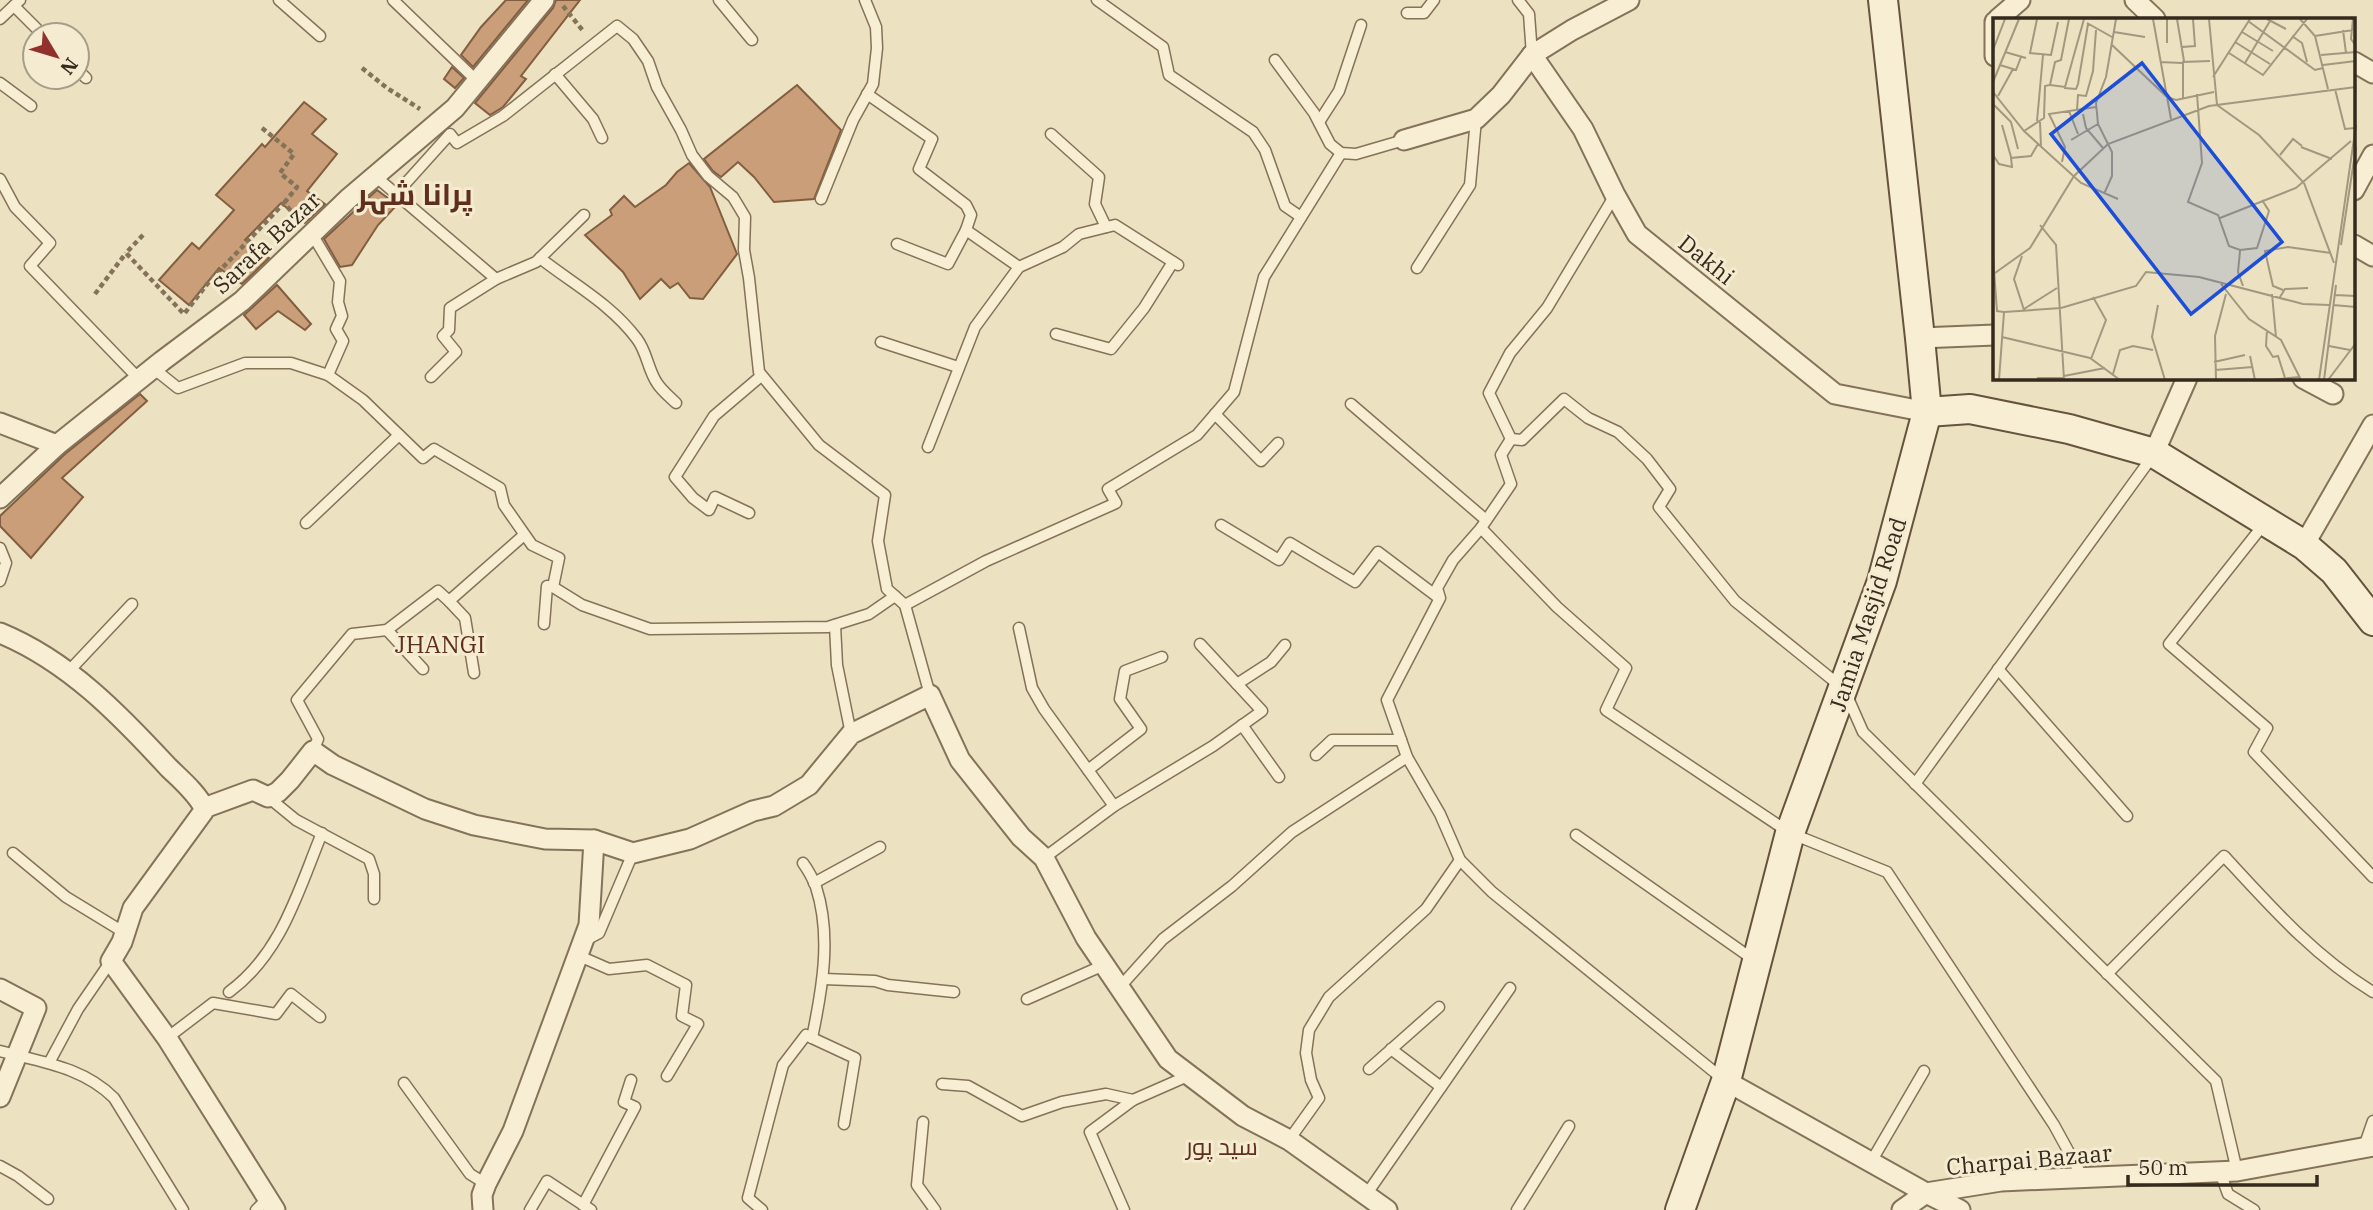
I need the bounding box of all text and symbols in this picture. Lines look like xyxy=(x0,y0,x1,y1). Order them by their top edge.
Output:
inset map xyxy=(1993,18,2356,380)
north arrow xyxy=(21,21,91,91)
text: N xyxy=(55,53,83,80)
district label: پرانا شہر xyxy=(356,174,473,216)
street label: Sarafa Bazar xyxy=(206,184,326,300)
street label: Dakhi xyxy=(1673,227,1741,291)
street label: Jamia Masjid Road xyxy=(1821,513,1913,715)
district label: JHANGI xyxy=(395,628,485,660)
district label: سید پور xyxy=(1184,1130,1258,1163)
street label: Charpai Bazaar xyxy=(1945,1137,2113,1181)
scale bar xyxy=(2128,1144,2317,1188)
text: 50 m xyxy=(2138,1153,2188,1181)

